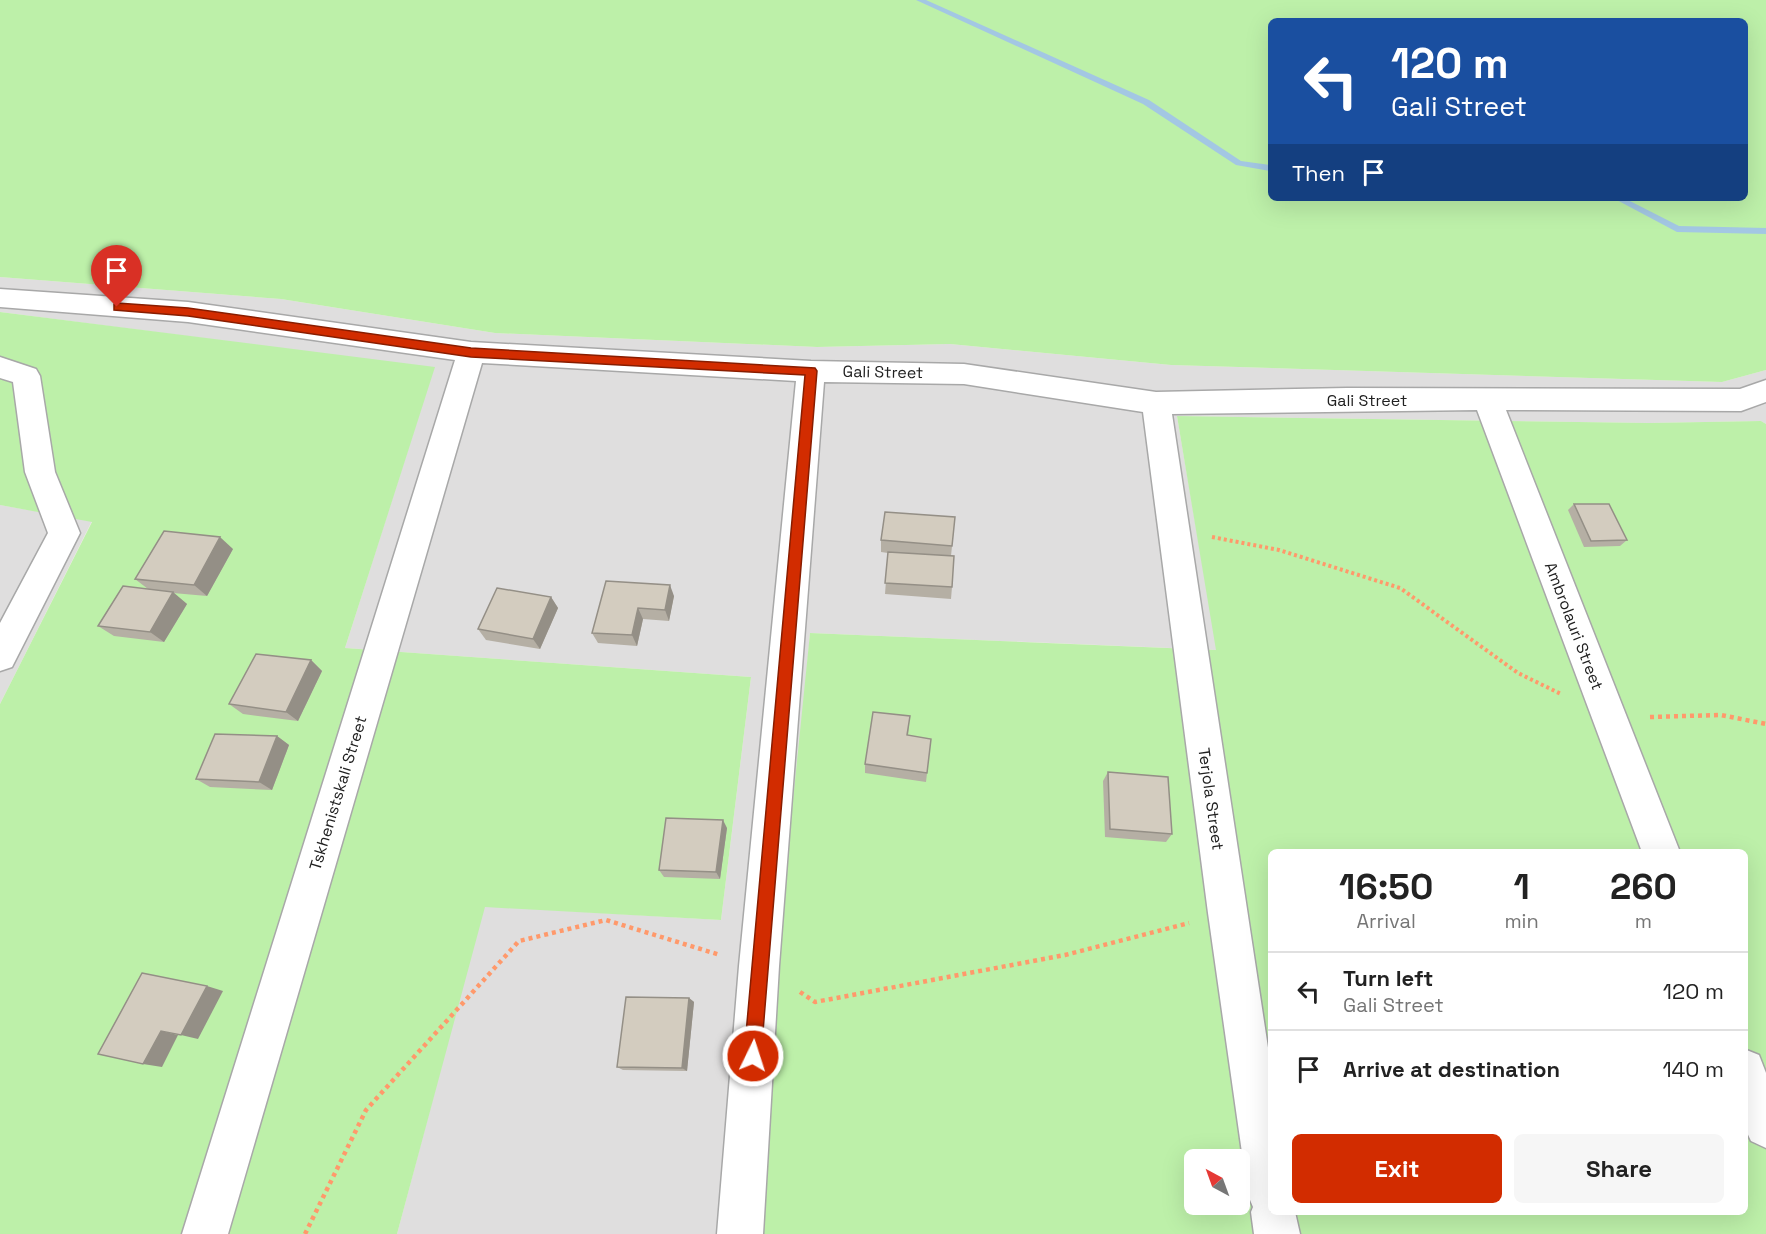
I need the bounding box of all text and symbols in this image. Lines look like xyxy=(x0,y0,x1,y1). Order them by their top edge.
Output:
text: 120 m xyxy=(1391,37,1509,90)
icon: left xyxy=(1292,42,1370,120)
text: Gali Street xyxy=(1391,89,1527,124)
icon: arrive xyxy=(1357,156,1390,189)
text: Then xyxy=(1292,159,1345,187)
pin xyxy=(91,245,142,307)
icon: arrive xyxy=(100,254,133,287)
street label: Gali Street xyxy=(843,361,923,383)
street label: Gali Street xyxy=(1327,390,1407,411)
street label: Ambrolauri Street xyxy=(1540,559,1608,693)
street label: Tskhenistskali Street xyxy=(304,713,372,873)
street label: Terjola Street xyxy=(1193,746,1229,852)
text: 16:50 xyxy=(1339,864,1433,910)
text: 1 xyxy=(1513,864,1530,910)
text: 260 xyxy=(1610,864,1677,910)
text: Arrival xyxy=(1356,908,1416,934)
text: min xyxy=(1504,908,1539,934)
text: m xyxy=(1635,908,1652,934)
text: Turn left xyxy=(1343,964,1433,992)
icon: left xyxy=(1292,975,1325,1008)
text: 120 m xyxy=(1663,977,1724,1005)
text: Gali Street xyxy=(1343,992,1444,1018)
position arrow xyxy=(721,1024,785,1088)
icon: arrive xyxy=(1292,1053,1325,1086)
text: Arrive at destination xyxy=(1343,1055,1560,1083)
text: 140 m xyxy=(1662,1055,1724,1083)
button: Exit xyxy=(1292,1134,1502,1203)
button: Share xyxy=(1514,1134,1724,1203)
north arrow xyxy=(1184,1149,1250,1215)
map controls xyxy=(1184,1149,1250,1215)

